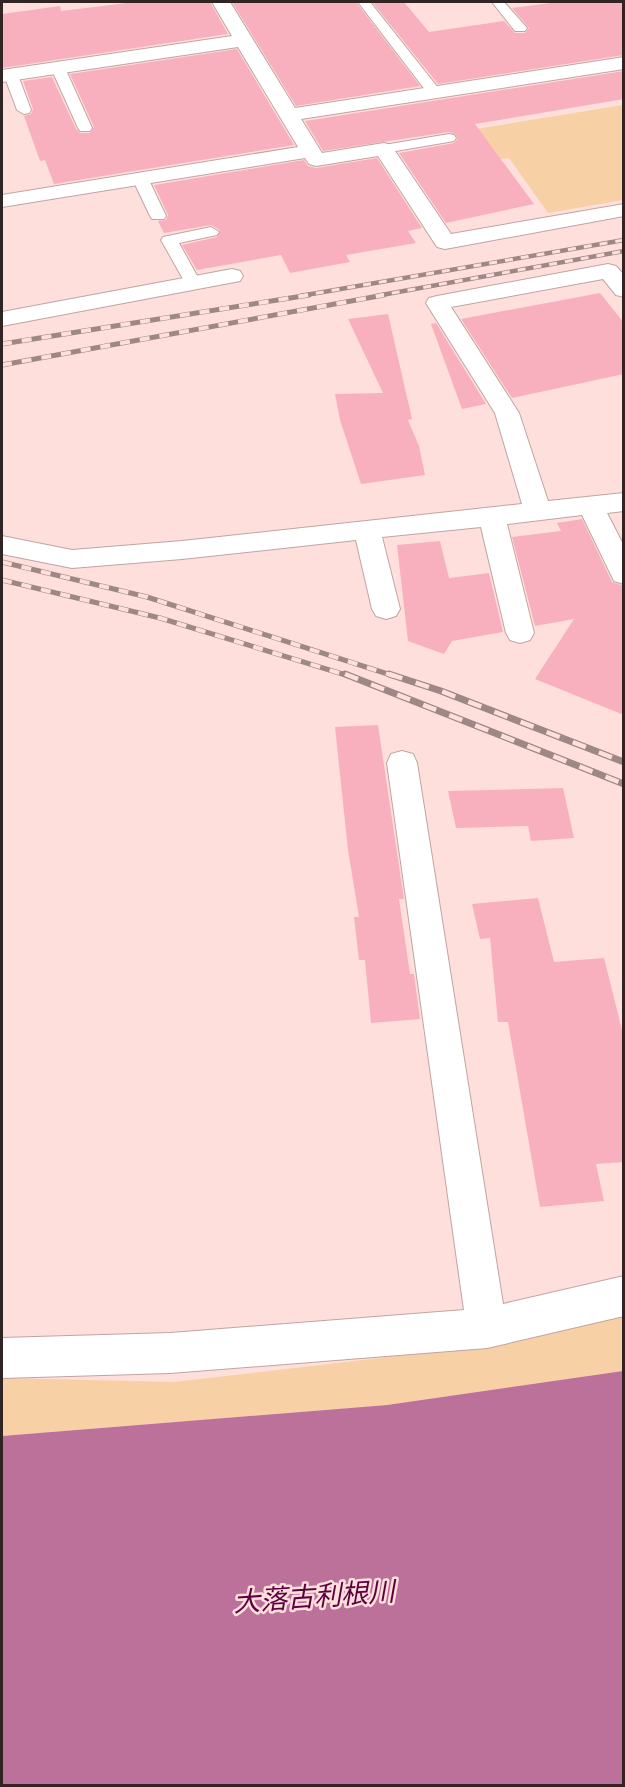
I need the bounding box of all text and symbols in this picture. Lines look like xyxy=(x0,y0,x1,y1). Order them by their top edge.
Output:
water label: 大落古利根川 xyxy=(232,1573,399,1619)

